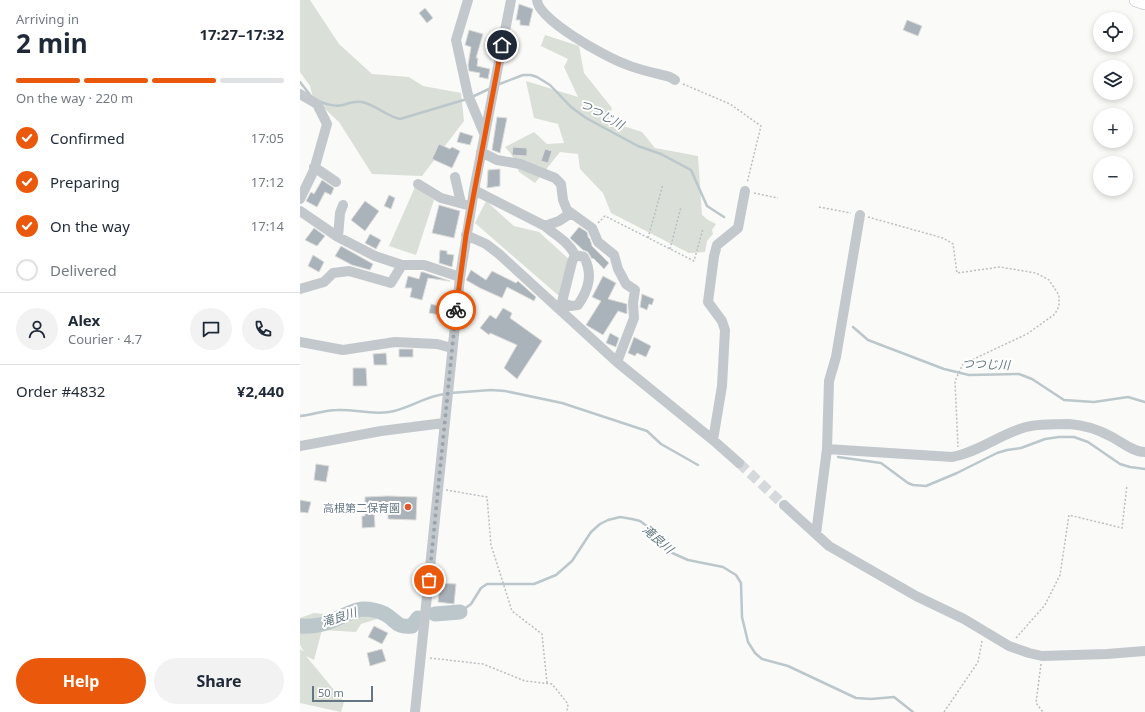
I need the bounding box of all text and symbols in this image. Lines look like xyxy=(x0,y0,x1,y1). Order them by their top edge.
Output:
text: Arriving in xyxy=(16,10,79,28)
map controls xyxy=(1093,12,1133,196)
button: locate xyxy=(1093,12,1133,52)
text: 17:27–17:32 xyxy=(199,24,284,44)
text: 2 min xyxy=(16,25,88,61)
pin xyxy=(485,28,519,62)
icon: home xyxy=(491,34,513,56)
button: layers xyxy=(1093,60,1133,100)
text: On the way · 220 m xyxy=(16,89,133,107)
water label: つつじ川 xyxy=(577,95,629,134)
button: + xyxy=(1093,108,1133,148)
icon: check xyxy=(16,127,38,149)
text: Confirmed xyxy=(50,128,125,148)
text: 17:05 xyxy=(251,129,284,147)
button: − xyxy=(1093,156,1133,196)
icon: check xyxy=(16,171,38,193)
text: Preparing xyxy=(50,172,120,192)
text: 17:12 xyxy=(251,173,284,191)
icon: check xyxy=(16,215,38,237)
text: On the way xyxy=(50,216,130,236)
text: 17:14 xyxy=(251,217,284,235)
text: Delivered xyxy=(50,260,117,280)
courier xyxy=(436,290,476,330)
icon: bike xyxy=(445,299,467,321)
button: person xyxy=(16,308,58,350)
button: chat xyxy=(190,308,232,350)
button: phone xyxy=(242,308,284,350)
text: Alex xyxy=(68,310,100,330)
text: Courier · 4.7 xyxy=(68,330,142,348)
water label: つつじ川 xyxy=(962,355,1012,373)
text: Order #4832 xyxy=(16,381,105,401)
text: ¥2,440 xyxy=(237,381,284,401)
place label: 高根第二保育園 xyxy=(323,500,400,515)
marker: 高根第二保育園 xyxy=(403,502,413,512)
water label: 滝良川 xyxy=(639,521,679,559)
pin xyxy=(412,563,446,597)
icon: bag xyxy=(418,569,440,591)
water label: 滝良川 xyxy=(319,603,361,631)
button: Help xyxy=(16,658,146,704)
button: Share xyxy=(154,658,284,704)
scale bar xyxy=(312,684,373,703)
text: 50 m xyxy=(318,685,344,700)

